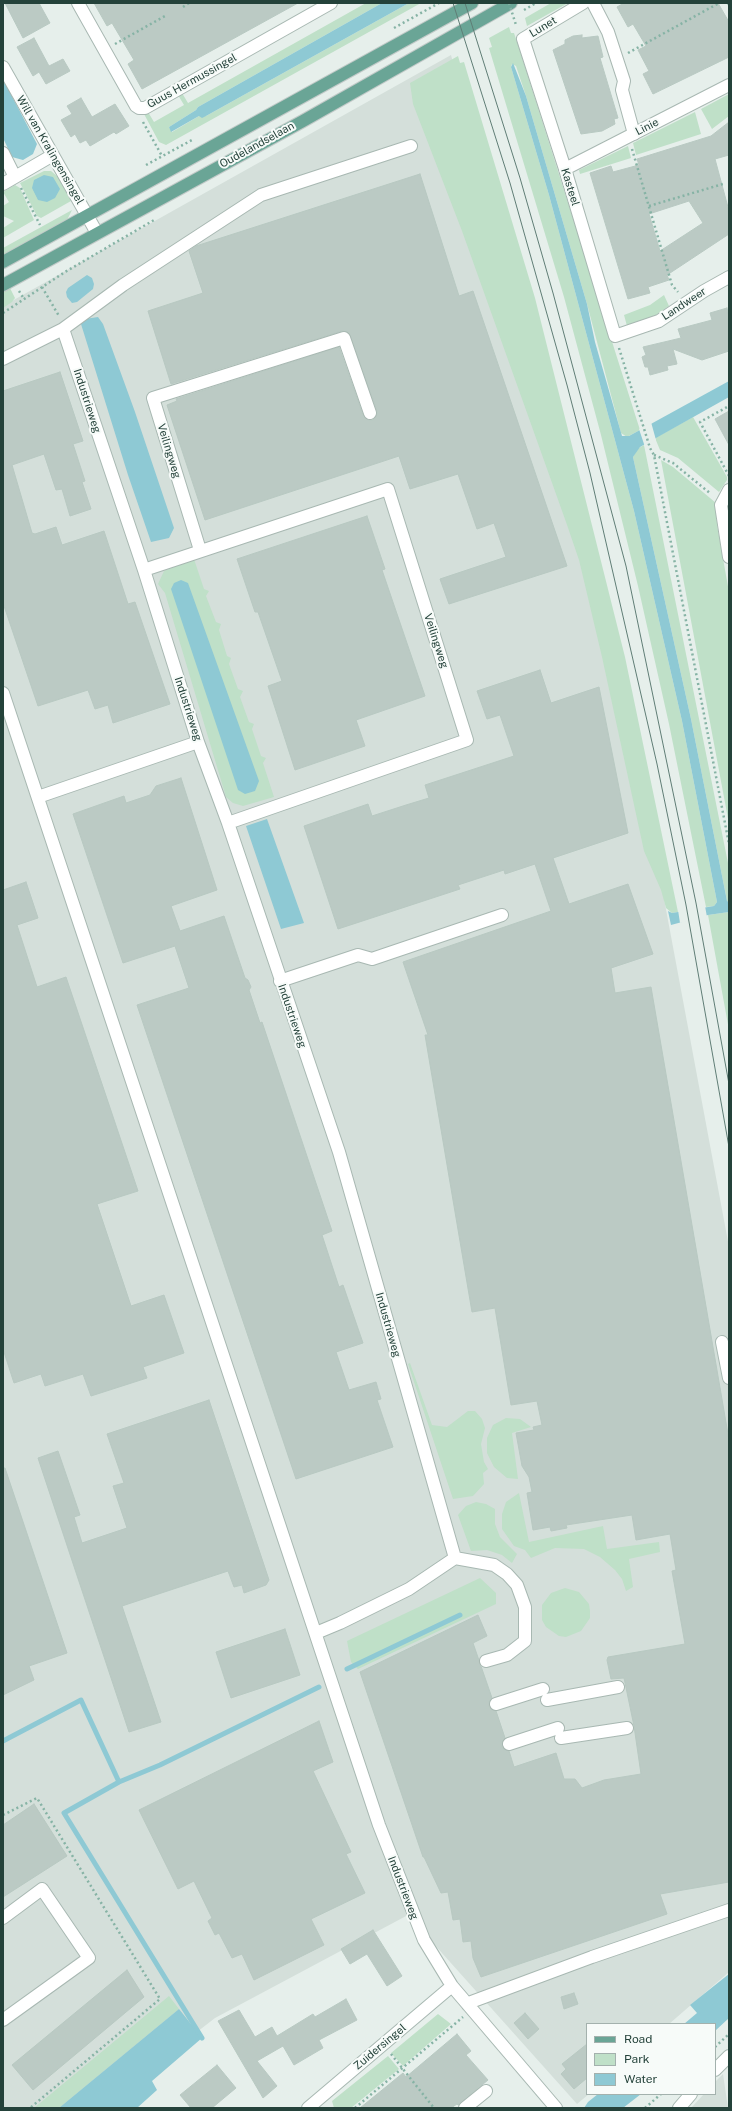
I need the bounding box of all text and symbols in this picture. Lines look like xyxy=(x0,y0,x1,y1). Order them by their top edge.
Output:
street label: Lunet xyxy=(527,14,559,40)
street label: Guus Hermussingel xyxy=(145,51,239,111)
street label: Will van Kralingensingel xyxy=(13,93,87,207)
street label: Linie xyxy=(633,116,661,138)
street label: Oudelandselaan xyxy=(217,119,297,171)
street label: Kasteel xyxy=(558,167,582,207)
street label: Landweer xyxy=(659,285,709,323)
street label: Industrieweg xyxy=(70,367,104,435)
street label: Veilingweg xyxy=(154,422,184,480)
street label: Veilingweg xyxy=(421,612,451,670)
street label: Industrieweg xyxy=(171,675,205,743)
street label: Industrieweg xyxy=(275,982,309,1050)
street label: Industrieweg xyxy=(372,1291,404,1359)
street label: Industrieweg xyxy=(385,1854,421,1922)
street label: Zuidersingel xyxy=(351,2021,409,2073)
legend xyxy=(586,2023,716,2095)
text: Road xyxy=(624,2032,652,2046)
text: Park xyxy=(624,2052,650,2066)
text: Water xyxy=(624,2072,657,2086)

